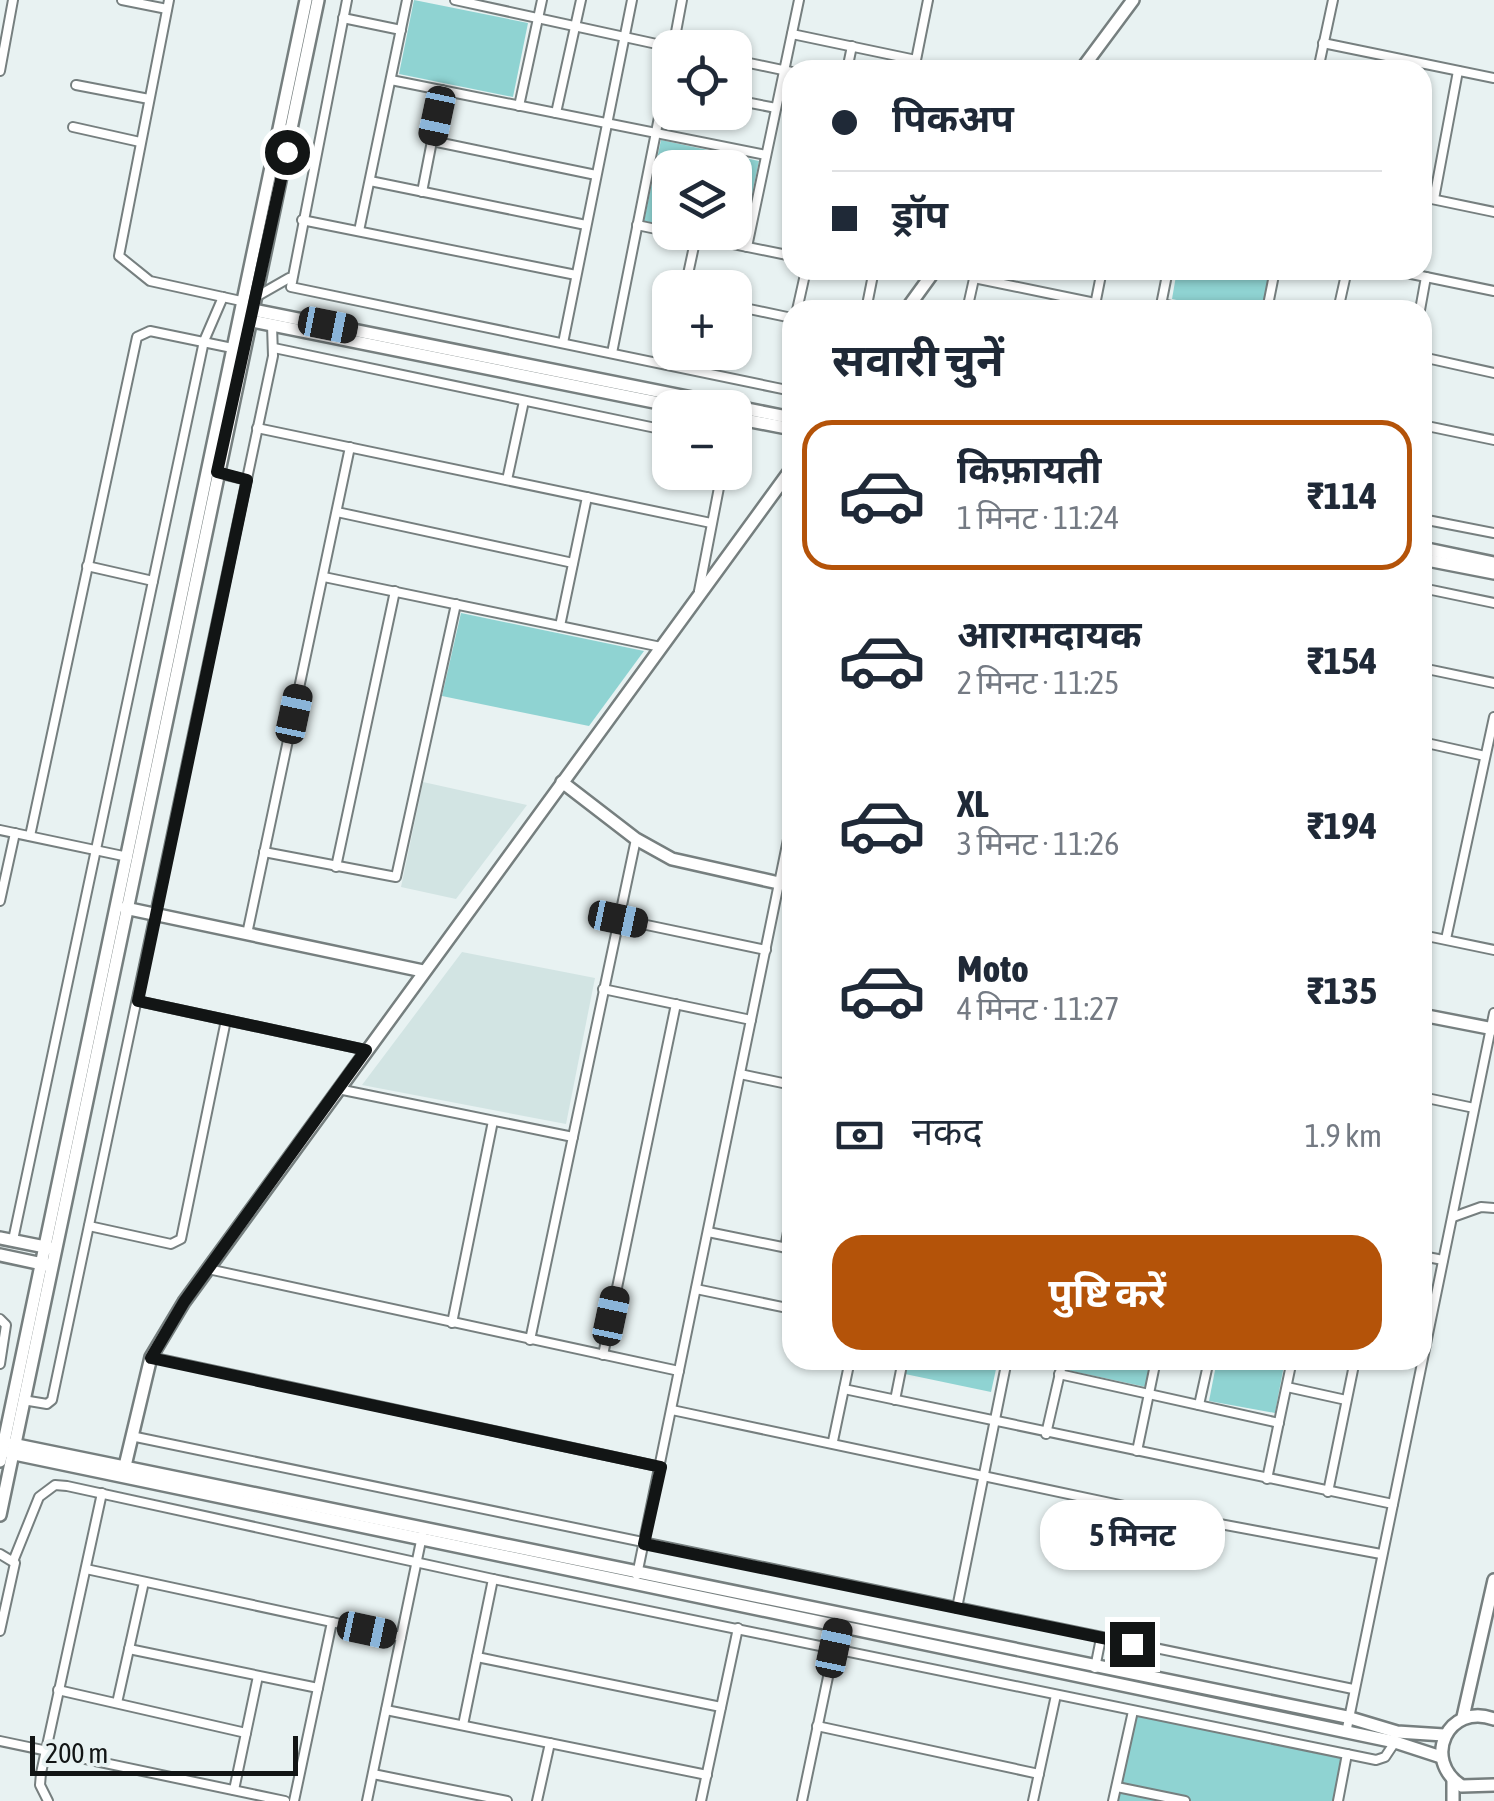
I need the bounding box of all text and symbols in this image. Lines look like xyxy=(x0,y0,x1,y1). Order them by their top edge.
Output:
map controls xyxy=(652,30,752,490)
button: locate xyxy=(652,30,752,130)
car xyxy=(416,84,458,148)
text: पिकअप xyxy=(892,97,1014,140)
route start xyxy=(265,130,310,175)
button: layers xyxy=(652,150,752,250)
text: ड्रॉप xyxy=(892,193,948,236)
button: + xyxy=(652,270,752,370)
car xyxy=(296,305,360,345)
text: सवारी चुनें xyxy=(832,334,1004,386)
button: − xyxy=(652,390,752,490)
text: किफ़ायती xyxy=(957,448,1101,491)
icon: car xyxy=(837,450,927,540)
text: ₹114 xyxy=(1307,474,1377,517)
text: 1 मिनट · 11:24 xyxy=(957,499,1119,536)
text: आरामदायक xyxy=(957,613,1141,656)
icon: car xyxy=(837,615,927,705)
text: ₹154 xyxy=(1307,639,1377,682)
text: 2 मिनट · 11:25 xyxy=(957,664,1119,701)
car xyxy=(273,682,315,746)
icon: car xyxy=(837,780,927,870)
text: XL xyxy=(957,782,989,825)
text: ₹194 xyxy=(1307,804,1377,847)
text: 3 मिनट · 11:26 xyxy=(957,825,1119,862)
car xyxy=(586,898,650,940)
icon: car xyxy=(837,945,927,1035)
text: Moto xyxy=(957,947,1029,990)
text: ₹135 xyxy=(1307,969,1377,1012)
text: 4 मिनट · 11:27 xyxy=(957,990,1119,1027)
icon: cash xyxy=(832,1108,887,1163)
text: नकद xyxy=(912,1110,982,1153)
text: 1.9 km xyxy=(1305,1117,1382,1154)
button: पुष्टि करें xyxy=(832,1235,1382,1350)
car xyxy=(590,1284,632,1348)
callout: 5 मिनट xyxy=(1040,1499,1224,1569)
text: 5 मिनट xyxy=(1089,1516,1176,1553)
car xyxy=(335,1609,399,1651)
car xyxy=(813,1616,855,1680)
route end xyxy=(1110,1622,1155,1667)
scale bar xyxy=(30,1731,298,1776)
text: 200 m xyxy=(45,1737,108,1769)

